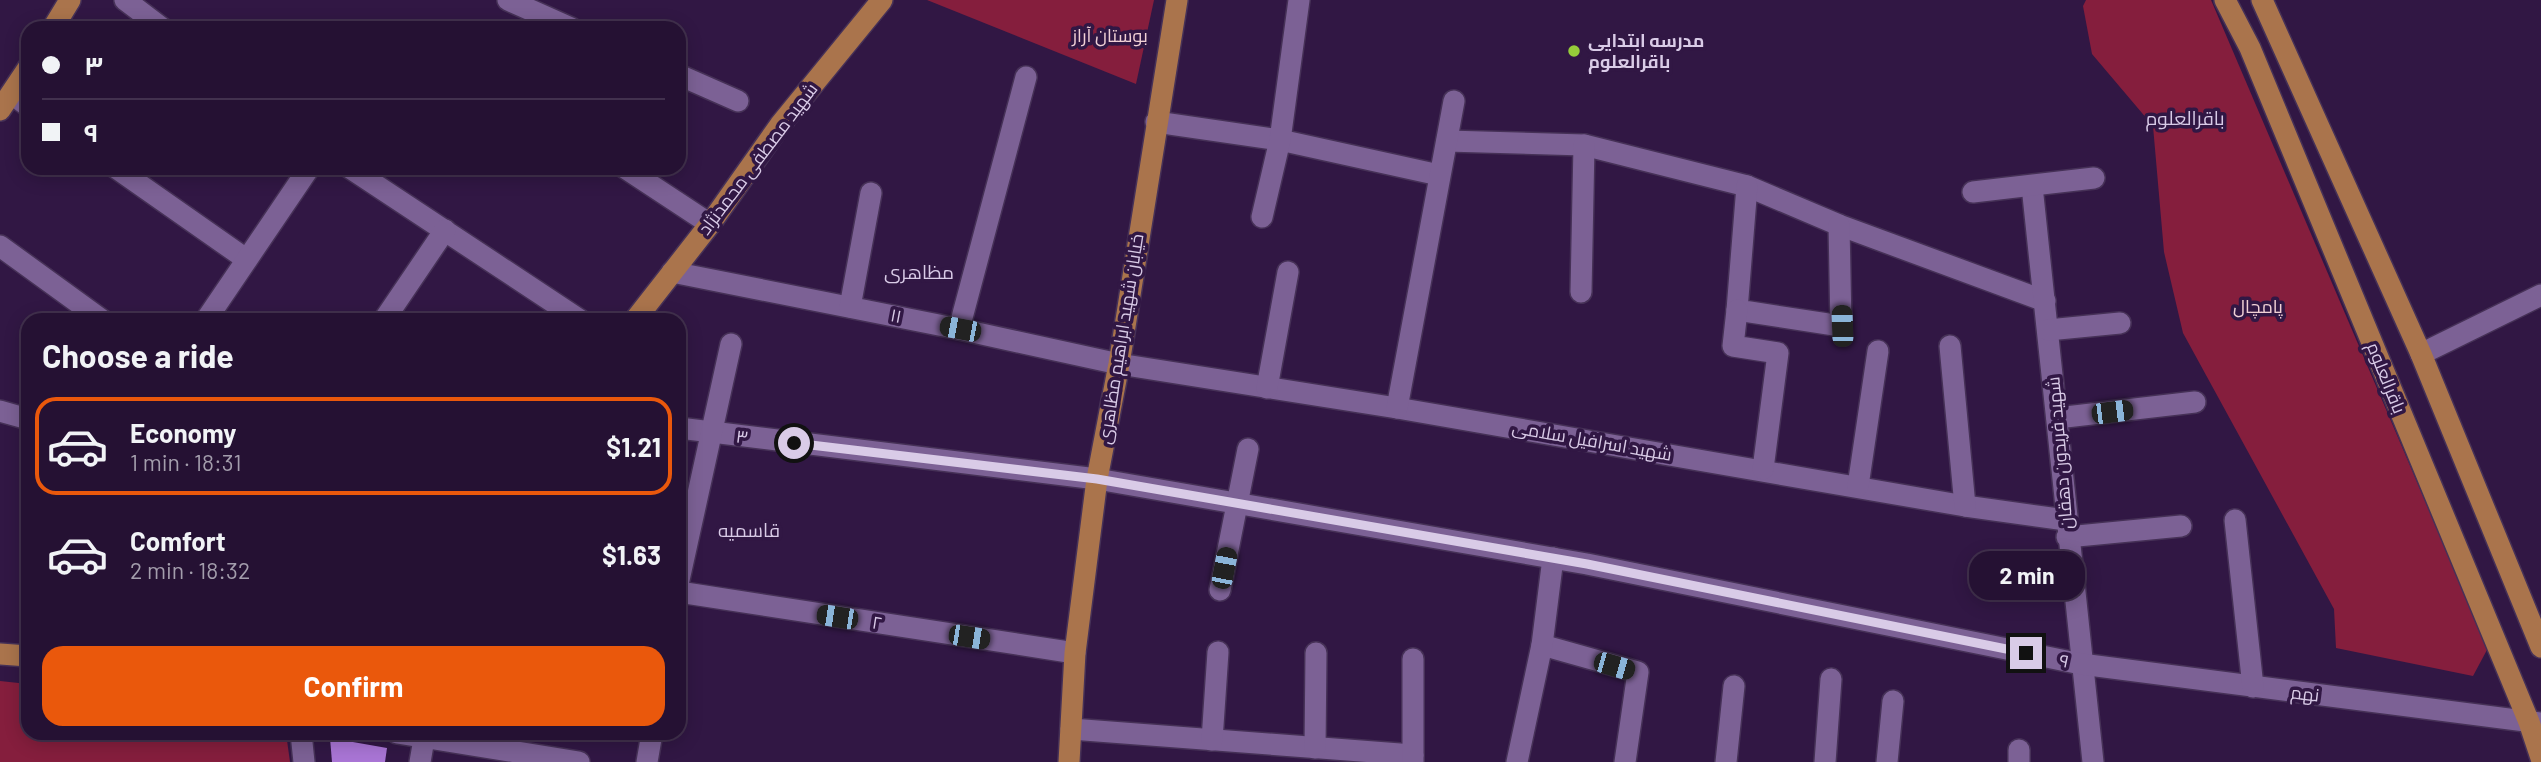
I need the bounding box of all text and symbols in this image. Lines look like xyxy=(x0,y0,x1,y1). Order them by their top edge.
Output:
park label: بوستان آراز xyxy=(1071,24,1148,47)
place label: مدرسه ابتدایی باقرالعلوم xyxy=(1588,29,1704,74)
marker: مدرسه ابتدایی باقرالعلوم xyxy=(1566,43,1582,59)
text: ۳ xyxy=(84,49,104,80)
street label: شهید مصطفی محمدنژاد xyxy=(693,78,822,239)
district label: باقرالعلوم xyxy=(2145,106,2225,132)
text: ۹ xyxy=(84,116,99,147)
street label: خیابان شهید ابراهیم مظاهری xyxy=(1093,232,1149,446)
district label: مظاهری xyxy=(884,260,954,284)
park label: پامچال xyxy=(2233,295,2283,319)
street label: ۱۱ xyxy=(889,303,904,327)
car xyxy=(1831,305,1854,347)
car xyxy=(938,315,983,343)
text: Choose a ride xyxy=(42,336,234,374)
street label: باقرالعلوم xyxy=(2361,339,2411,417)
street label: شهید فریدون دهقان xyxy=(2041,376,2078,530)
car xyxy=(2090,399,2135,425)
icon: car xyxy=(46,415,109,478)
street label: شهید اسرافیل سلامی xyxy=(1510,415,1674,466)
text: Economy xyxy=(130,417,236,448)
street label: ۳ xyxy=(735,424,750,448)
route start xyxy=(778,427,810,459)
text: $1.21 xyxy=(606,431,661,462)
text: 1 min · 18:31 xyxy=(130,448,242,476)
district label: قاسمیه xyxy=(718,518,780,541)
icon: car xyxy=(46,523,109,586)
text: Comfort xyxy=(130,525,226,556)
text: $1.63 xyxy=(602,539,661,570)
car xyxy=(1210,545,1239,591)
callout: 2 min xyxy=(1968,552,2084,600)
text: 2 min · 18:32 xyxy=(130,556,250,584)
text: 2 min xyxy=(1999,561,2055,589)
car xyxy=(815,603,860,631)
street label: ۲ xyxy=(871,610,884,634)
car xyxy=(947,623,992,651)
route end xyxy=(2010,637,2042,669)
button: Confirm xyxy=(42,646,665,726)
street label: ۹ xyxy=(2057,648,2071,672)
car xyxy=(1591,650,1638,682)
street label: نهم xyxy=(2289,680,2321,708)

